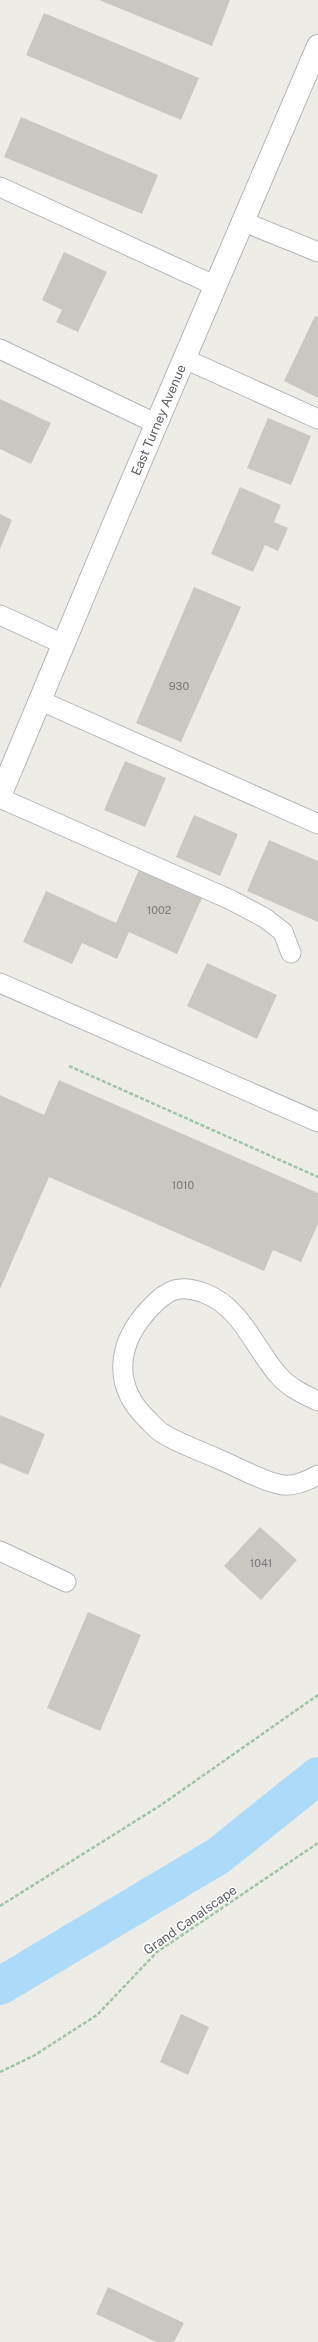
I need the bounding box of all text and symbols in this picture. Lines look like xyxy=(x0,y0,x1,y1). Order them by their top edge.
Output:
street label: East Turney Avenue xyxy=(128,362,188,478)
house number: 930 xyxy=(169,680,189,692)
house number: 1002 xyxy=(147,904,172,916)
house number: 1010 xyxy=(172,1179,194,1191)
house number: 1041 xyxy=(250,1557,272,1569)
street label: Grand Canalscape xyxy=(141,1882,239,1958)

